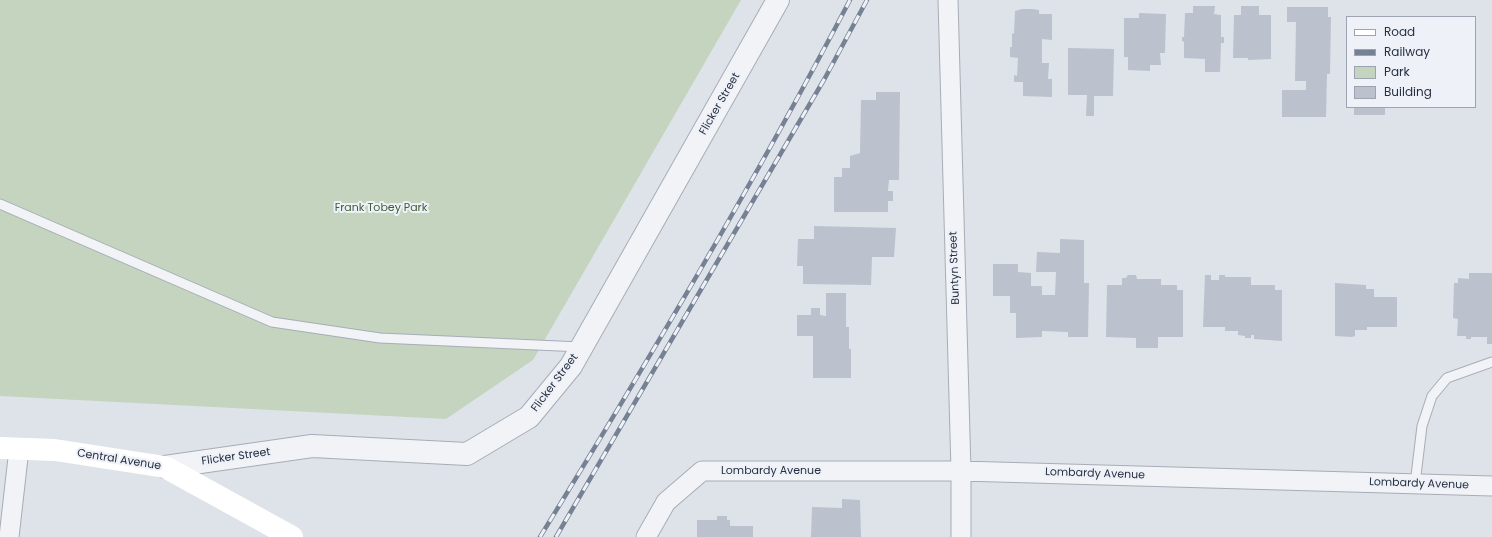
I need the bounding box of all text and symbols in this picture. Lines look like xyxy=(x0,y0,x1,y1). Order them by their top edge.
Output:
legend xyxy=(1346,16,1476,108)
text: Road xyxy=(1384,23,1415,40)
text: Railway xyxy=(1384,43,1430,60)
text: Park xyxy=(1384,63,1410,80)
street label: Flicker Street xyxy=(697,71,743,137)
text: Building xyxy=(1384,83,1432,100)
park label: Frank Tobey Park xyxy=(335,201,427,215)
street label: Buntyn Street xyxy=(947,231,963,305)
street label: Flicker Street xyxy=(529,351,581,415)
street label: Flicker Street xyxy=(201,446,271,468)
street label: Central Avenue xyxy=(76,447,162,473)
street label: Lombardy Avenue xyxy=(721,464,821,478)
street label: Lombardy Avenue xyxy=(1045,466,1145,482)
street label: Lombardy Avenue xyxy=(1369,476,1469,492)

